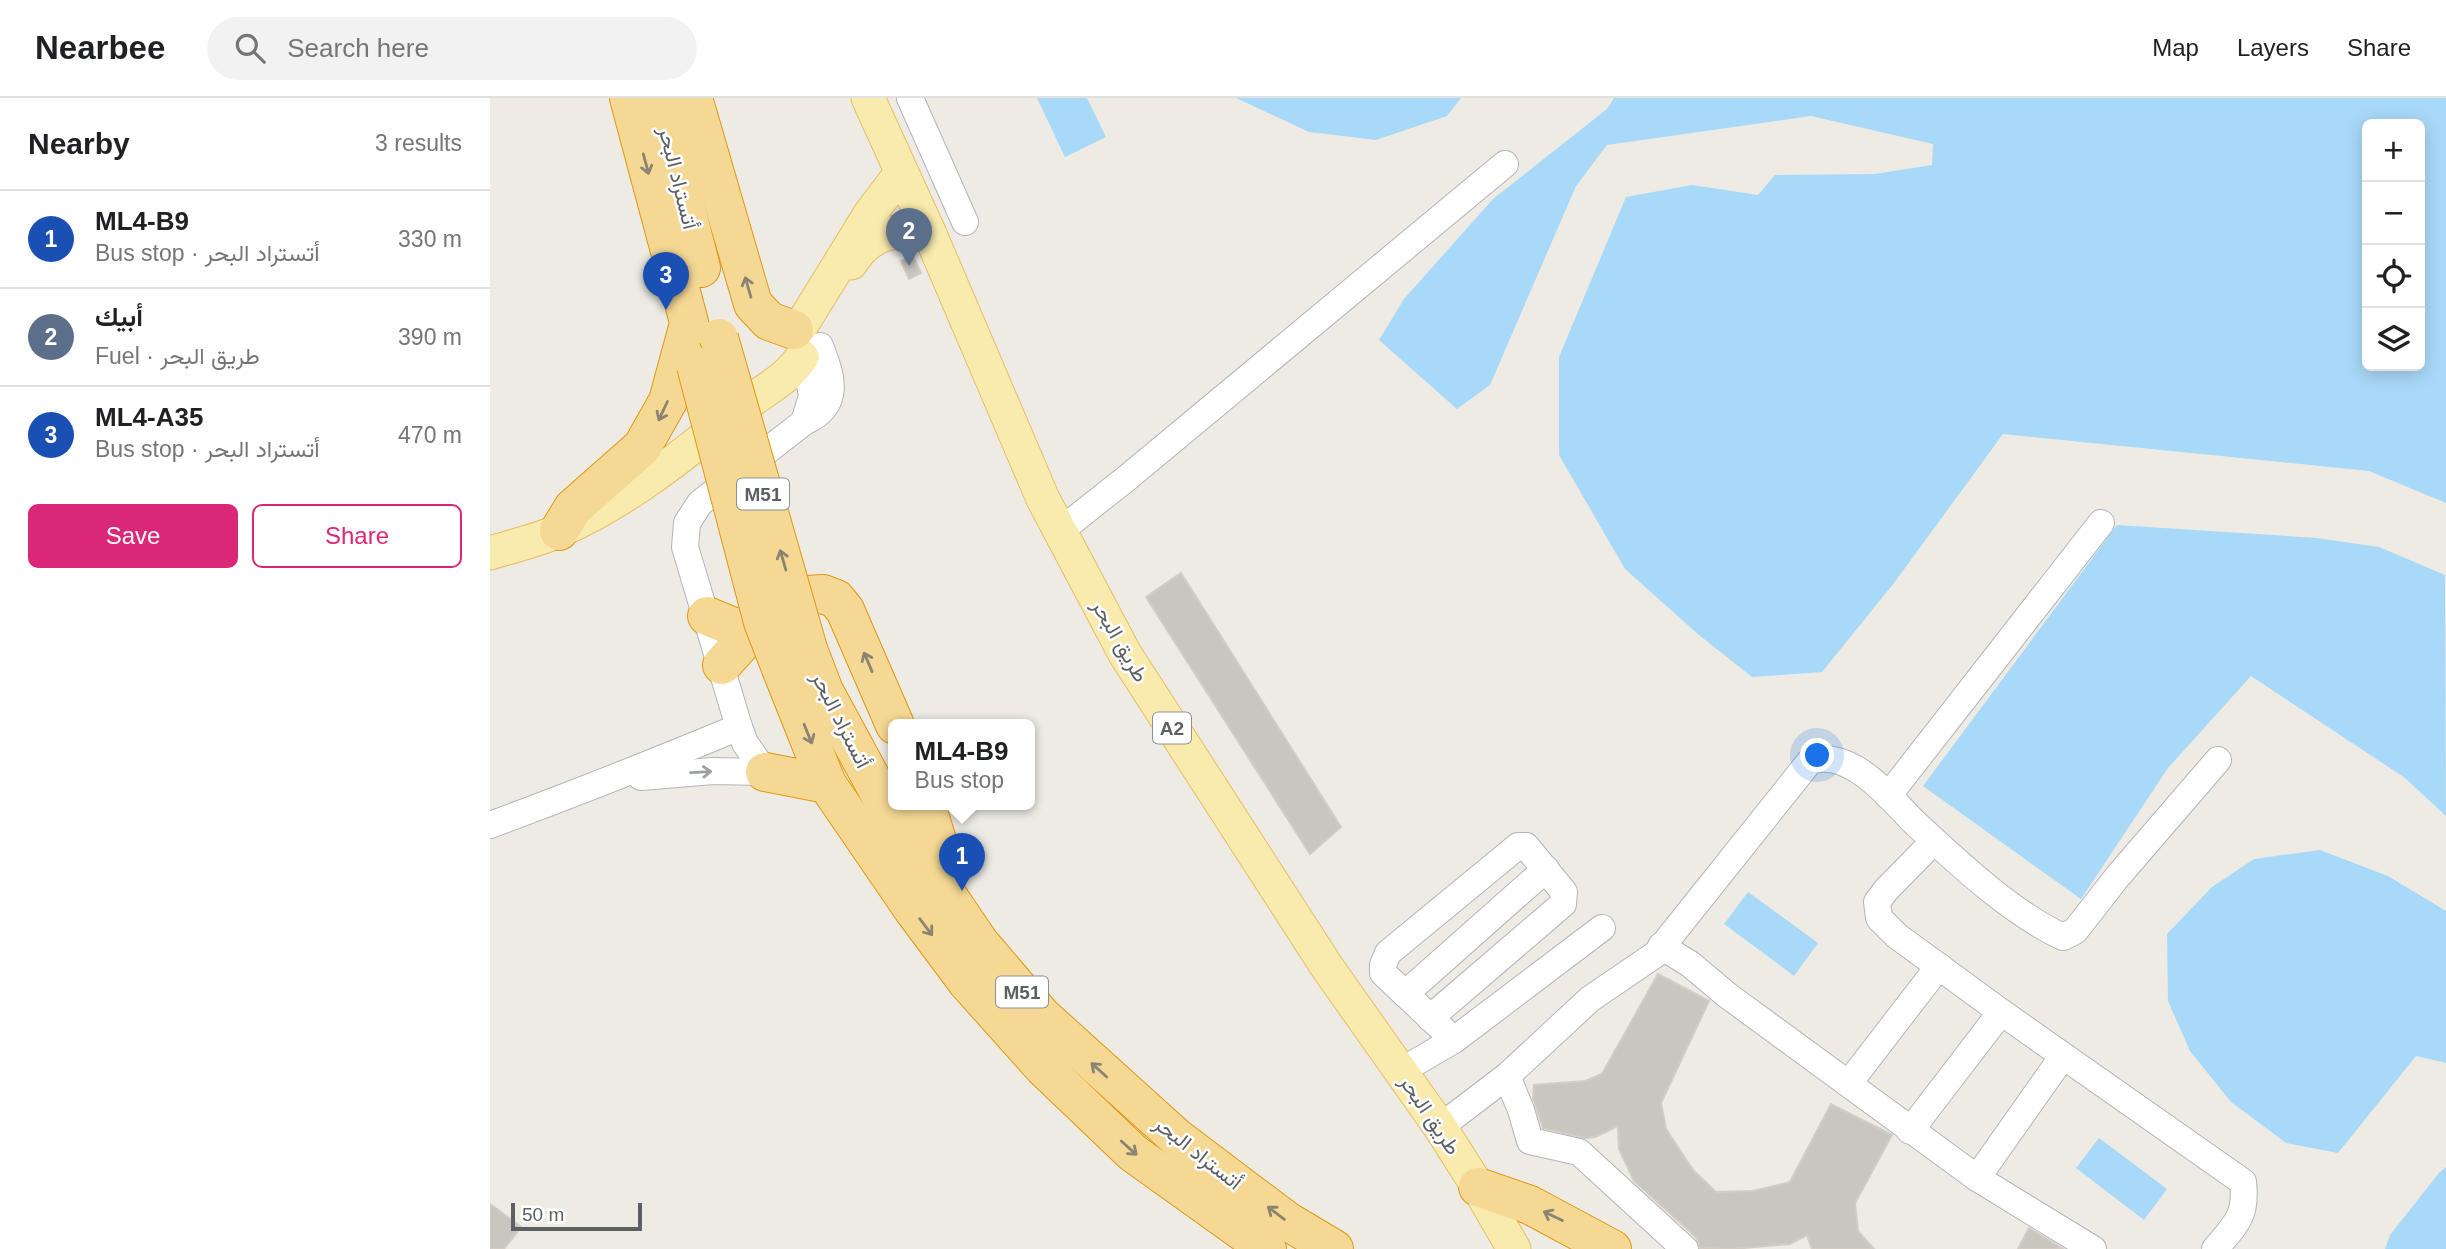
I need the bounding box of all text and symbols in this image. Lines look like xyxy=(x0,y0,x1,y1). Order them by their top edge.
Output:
search box xyxy=(207,17,697,80)
text: Nearbee xyxy=(35,29,165,66)
icon: search xyxy=(231,29,269,67)
text: Search here xyxy=(287,33,429,63)
text: Map xyxy=(2152,34,2199,61)
text: Layers xyxy=(2237,34,2309,61)
text: Share xyxy=(2347,34,2411,61)
map controls xyxy=(2362,119,2425,371)
button: + xyxy=(2362,119,2425,182)
street label: أتستراد البحر xyxy=(652,123,702,232)
text: Nearby xyxy=(28,127,130,160)
text: 3 results xyxy=(375,130,462,156)
one-way arrow xyxy=(640,152,653,175)
button: − xyxy=(2362,182,2425,245)
text: ML4-B9 xyxy=(95,206,189,236)
pin: 2 xyxy=(886,208,932,266)
text: 1 xyxy=(45,226,57,252)
text: 330 m xyxy=(398,226,462,252)
text: Bus stop · أتستراد البحر xyxy=(95,240,320,266)
button: locate xyxy=(2362,245,2425,308)
pin: 3 xyxy=(643,252,689,310)
one-way arrow xyxy=(741,276,754,298)
text: أبيك xyxy=(95,302,143,332)
button: layers xyxy=(2362,308,2425,371)
text: 2 xyxy=(45,324,57,350)
text: 390 m xyxy=(398,324,462,350)
text: Fuel · طريق البحر xyxy=(95,343,260,369)
one-way arrow xyxy=(656,400,669,421)
text: ML4-A35 xyxy=(95,402,203,432)
text: 3 xyxy=(45,422,57,448)
text: 470 m xyxy=(398,422,462,448)
text: Bus stop · أتستراد البحر xyxy=(95,436,320,462)
road number: M51 xyxy=(737,478,789,510)
button: Save xyxy=(28,504,238,568)
button: Share xyxy=(252,504,462,568)
one-way arrow xyxy=(775,549,788,571)
street label: طريق البحر xyxy=(1085,595,1153,687)
one-way arrow xyxy=(861,652,874,673)
street label: أتستراد البحر xyxy=(805,667,875,773)
road number: A2 xyxy=(1153,712,1191,744)
popup xyxy=(888,719,1035,810)
one-way arrow xyxy=(802,723,815,744)
text: ML4-B9 xyxy=(915,736,1008,766)
your location xyxy=(1800,738,1834,772)
one-way arrow xyxy=(690,765,713,778)
text: Bus stop xyxy=(915,767,1004,793)
pin: 1 xyxy=(939,833,985,891)
one-way arrow xyxy=(919,917,933,936)
road number: M51 xyxy=(996,976,1048,1007)
one-way arrow xyxy=(1091,1061,1108,1078)
street label: طريق البحر xyxy=(1393,1070,1465,1160)
street label: أتستراد البحر xyxy=(1148,1111,1247,1196)
one-way arrow xyxy=(1120,1140,1137,1157)
scale bar xyxy=(511,1200,642,1232)
text: 50 m xyxy=(522,1204,564,1225)
one-way arrow xyxy=(1267,1205,1286,1220)
one-way arrow xyxy=(1543,1209,1564,1222)

